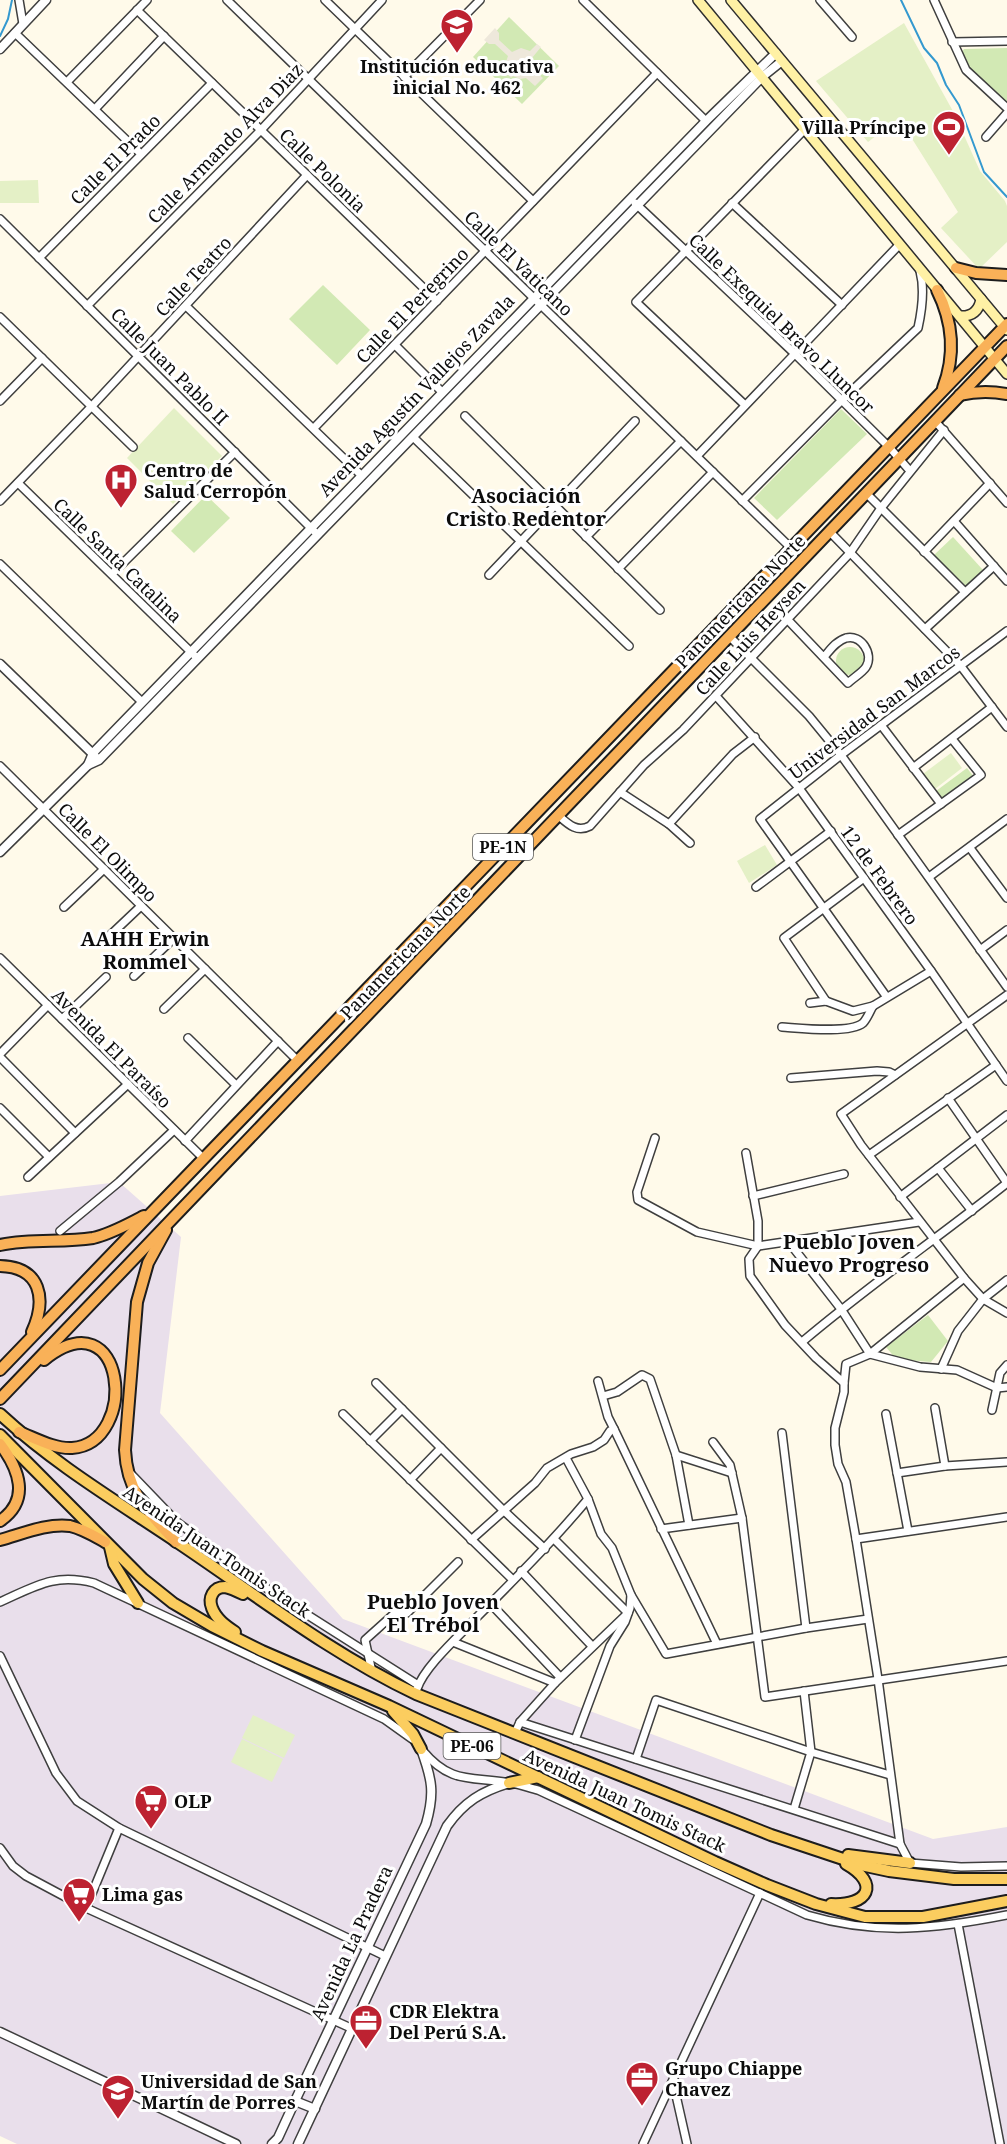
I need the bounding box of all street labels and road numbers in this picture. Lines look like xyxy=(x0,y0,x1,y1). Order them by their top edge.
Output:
street label: Calle Armando Alva Diaz xyxy=(142,58,308,228)
street label: Calle El Prado xyxy=(65,109,165,209)
street label: Calle Polonia xyxy=(275,123,371,217)
street label: Calle El Vaticano xyxy=(459,205,579,321)
street label: Calle Exequiel Bravo Lluncor xyxy=(684,228,880,419)
street label: Calle Teatro xyxy=(150,231,236,321)
street label: Calle El Peregrino xyxy=(350,242,474,368)
street label: Avenida Agustín Vallejos Zavala xyxy=(313,289,519,501)
street label: Calle Juan Pablo II xyxy=(106,302,234,430)
street label: Calle Santa Catalina xyxy=(48,492,188,628)
street label: Panamericana Norte xyxy=(670,529,810,673)
street label: Calle Luis Heysen xyxy=(690,573,811,701)
street label: Universidad San Marcos xyxy=(783,640,965,784)
street label: Calle El Olimpo xyxy=(53,797,163,907)
street label: 12 de Febrero xyxy=(836,820,924,930)
road number: PE-1N xyxy=(473,834,533,860)
street label: Panamericana Norte xyxy=(335,880,475,1024)
street label: Avenida El Paraíso xyxy=(47,983,177,1113)
street label: Avenida Juan Tomis Stack xyxy=(119,1479,316,1623)
road number: PE-06 xyxy=(444,1733,500,1759)
street label: Avenida Juan Tomis Stack xyxy=(520,1742,731,1858)
street label: Avenida La Pradera xyxy=(304,1861,398,2025)

